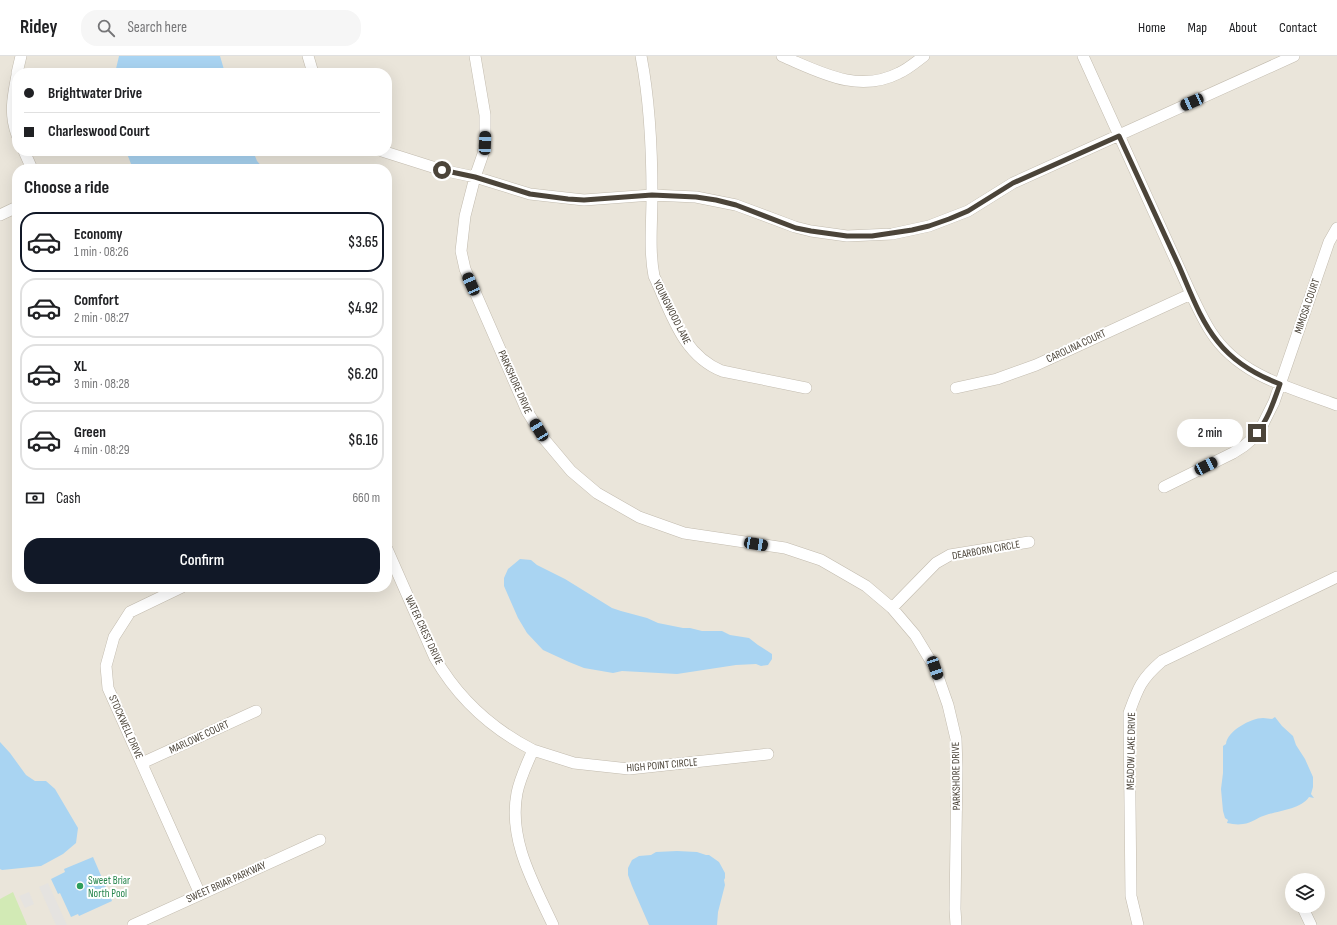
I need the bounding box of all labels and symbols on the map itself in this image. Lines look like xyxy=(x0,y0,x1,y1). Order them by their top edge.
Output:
car xyxy=(1179,92,1205,112)
car xyxy=(479,131,491,155)
route start xyxy=(433,161,451,179)
car xyxy=(461,271,481,297)
street label: MIMOSA COURT xyxy=(1292,276,1323,335)
street label: YOUNGWOOD LANE xyxy=(650,278,694,346)
street label: CAROLINA COURT xyxy=(1044,326,1108,365)
street label: PARKSHORE DRIVE xyxy=(495,348,535,416)
car xyxy=(528,417,550,443)
callout: 2 min xyxy=(1177,419,1243,447)
route end xyxy=(1248,424,1266,442)
car xyxy=(1193,455,1219,477)
car xyxy=(743,536,769,552)
street label: DEARBORN CIRCLE xyxy=(951,538,1021,562)
street label: WATER CREST DRIVE xyxy=(402,593,446,667)
car xyxy=(925,655,945,681)
street label: STOCKWELL DRIVE xyxy=(106,693,146,761)
street label: MEADOW LAKE DRIVE xyxy=(1124,712,1138,790)
street label: MARLOWE COURT xyxy=(167,717,231,757)
street label: PARKSHORE DRIVE xyxy=(949,742,963,810)
street label: HIGH POINT CIRCLE xyxy=(626,755,698,775)
street label: SWEET BRIAR PARKWAY xyxy=(184,858,268,905)
place label: Sweet Briar North Pool xyxy=(88,874,130,900)
marker: Sweet Briar North Pool xyxy=(75,881,85,891)

